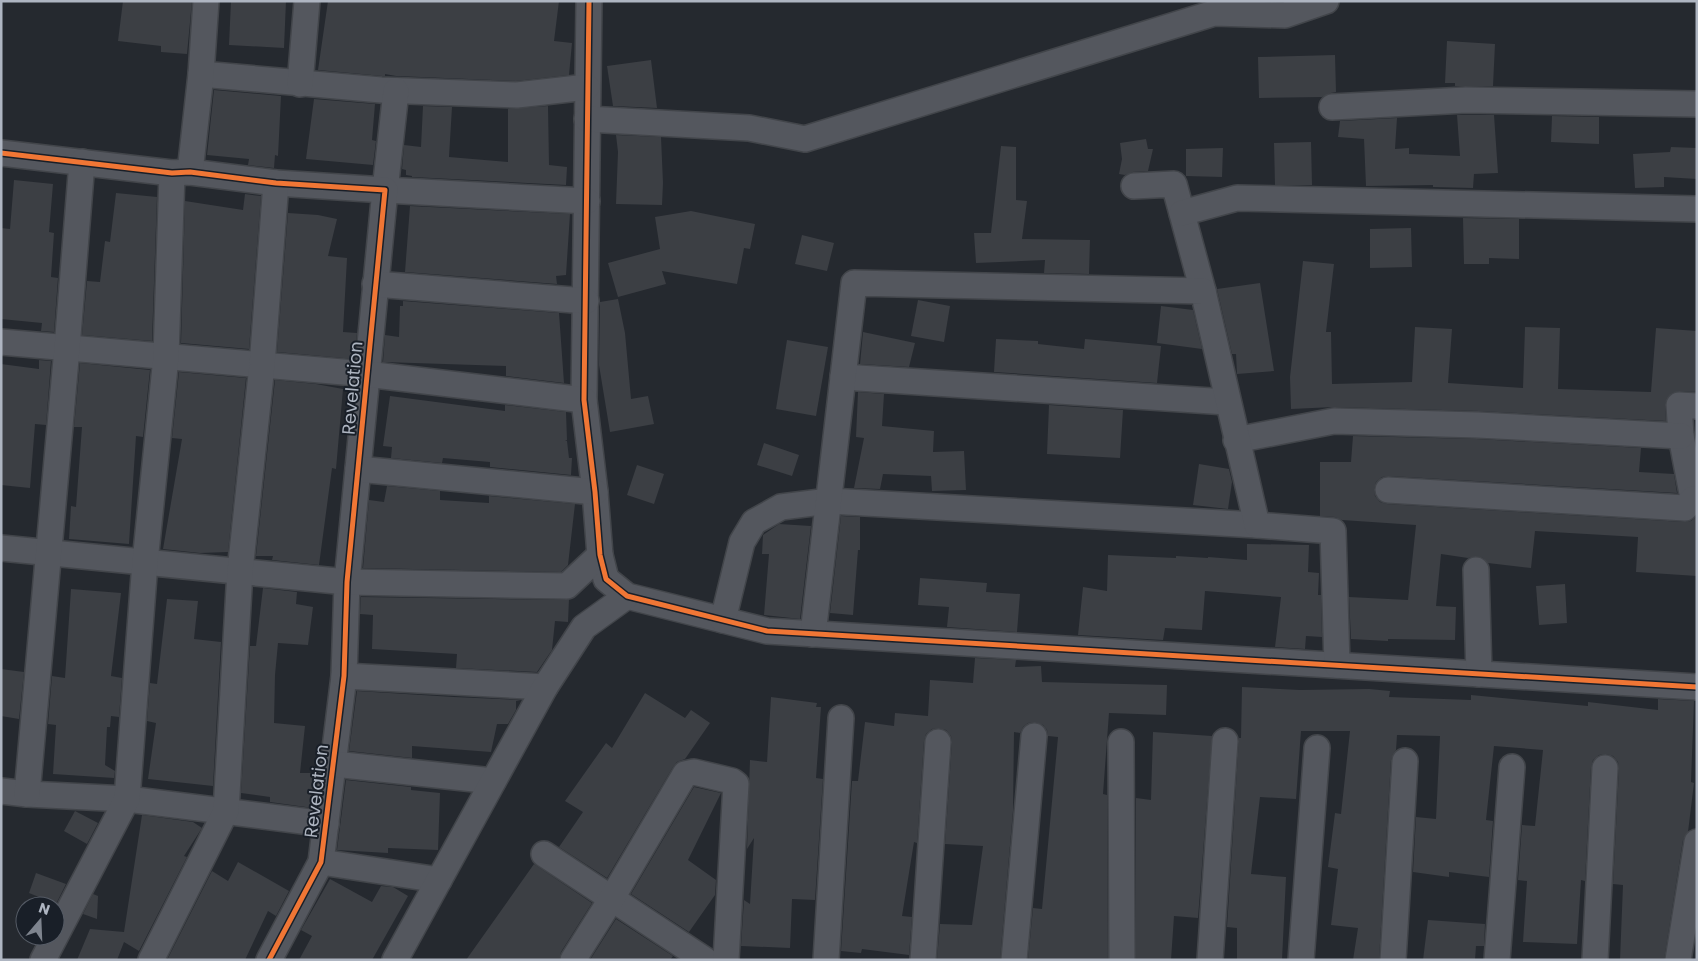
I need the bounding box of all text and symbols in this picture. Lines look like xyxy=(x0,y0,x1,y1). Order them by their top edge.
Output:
street label: Revelation xyxy=(335,340,369,436)
street label: Revelation xyxy=(298,743,334,839)
north arrow xyxy=(15,896,65,946)
text: N xyxy=(36,898,52,920)

